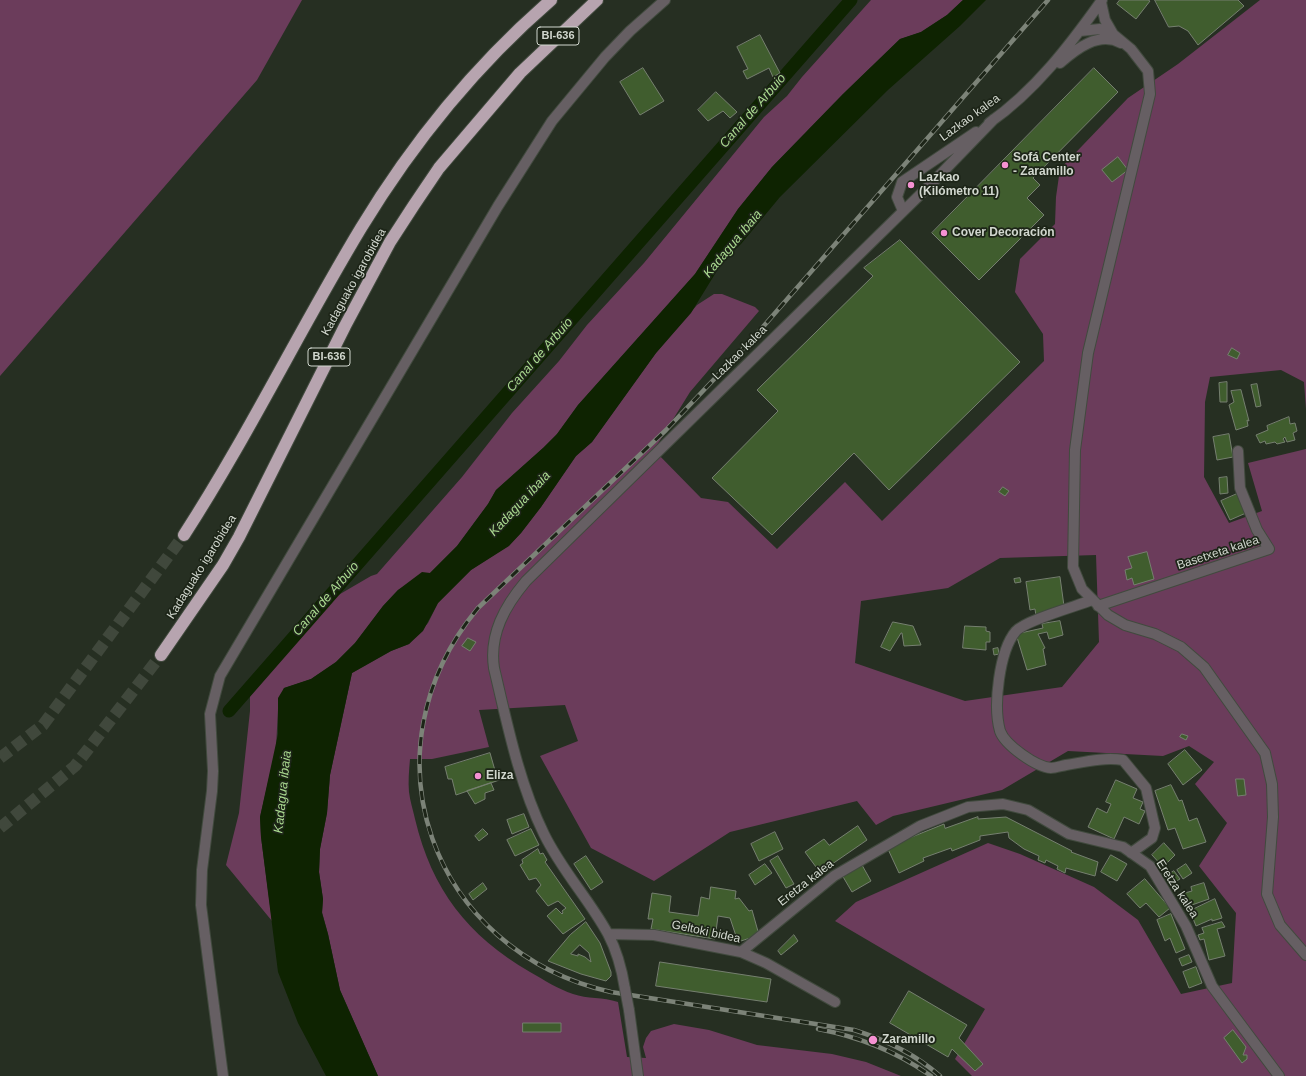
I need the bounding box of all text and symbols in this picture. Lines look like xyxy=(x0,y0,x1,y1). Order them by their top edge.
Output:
road number: BI-636 xyxy=(537,27,579,45)
water label: Canal de Arbuio xyxy=(717,71,789,151)
street label: Lazkao kalea xyxy=(937,91,1003,145)
place label: Sofá Center - Zaramillo xyxy=(1013,151,1080,179)
marker: Sofá Center - Zaramillo xyxy=(1000,160,1010,170)
place label: Lazkao (Kilómetro 11) xyxy=(919,171,999,199)
marker: Lazkao (Kilómetro 11) xyxy=(906,180,916,190)
water label: Kadagua ibaia xyxy=(700,207,766,281)
street label: Kadaguako igarobidea xyxy=(319,226,389,338)
place label: Cover Decoración xyxy=(952,226,1055,240)
marker: Cover Decoración xyxy=(939,228,949,238)
water label: Canal de Arbuio xyxy=(504,315,576,395)
street label: Lazkao kalea xyxy=(710,323,770,383)
road number: BI-636 xyxy=(308,348,350,366)
water label: Kadagua ibaia xyxy=(486,468,554,540)
street label: Kadaguako igarobidea xyxy=(164,512,240,622)
street label: Basetxeta kalea xyxy=(1175,533,1261,573)
water label: Canal de Arbuio xyxy=(290,559,362,639)
water label: Kadagua ibaia xyxy=(271,750,295,834)
place label: Eliza xyxy=(486,769,513,783)
marker: Eliza xyxy=(473,771,483,781)
street label: Eretza kalea xyxy=(775,857,837,909)
street label: Eretza kalea xyxy=(1153,857,1201,921)
street label: Geltoki bidea xyxy=(670,918,742,946)
place label: Zaramillo xyxy=(882,1033,935,1047)
marker: Zaramillo xyxy=(867,1034,879,1046)

